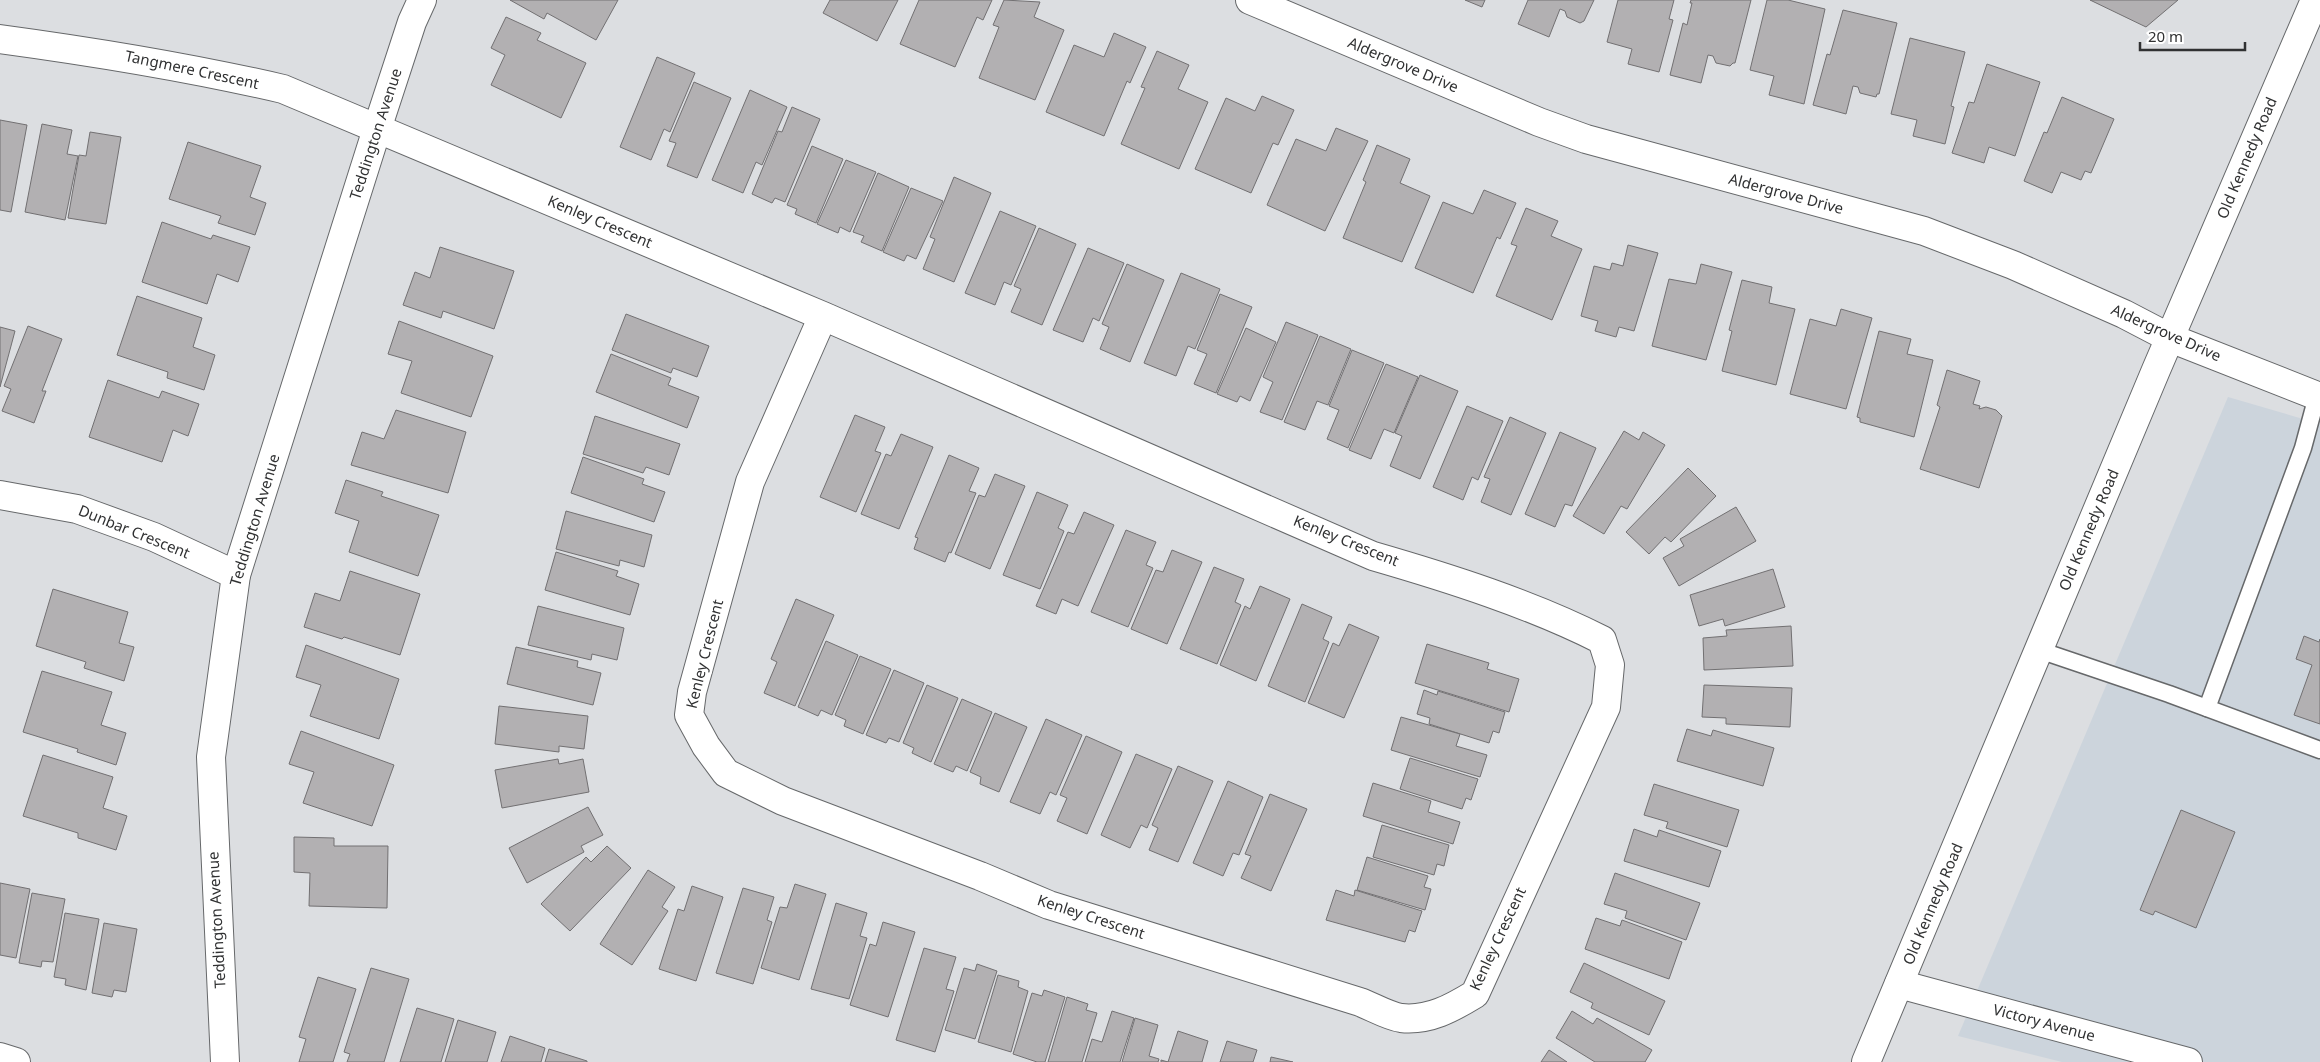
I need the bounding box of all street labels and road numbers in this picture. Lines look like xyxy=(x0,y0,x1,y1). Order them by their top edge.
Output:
street label: Aldergrove Drive xyxy=(1345,32,1462,96)
street label: Tangmere Crescent xyxy=(124,45,261,93)
street label: Teddington Avenue xyxy=(344,65,406,202)
street label: Old Kennedy Road xyxy=(2211,94,2281,221)
street label: Aldergrove Drive xyxy=(1727,168,1846,218)
street label: Kenley Crescent xyxy=(545,190,656,252)
street label: Aldergrove Drive xyxy=(2108,299,2224,365)
street label: Teddington Avenue xyxy=(224,451,284,588)
street label: Old Kennedy Road xyxy=(2053,466,2123,593)
street label: Dunbar Crescent xyxy=(76,500,194,563)
street label: Kenley Crescent xyxy=(1291,510,1403,571)
street label: Kenley Crescent xyxy=(681,596,727,710)
street label: Old Kennedy Road xyxy=(1897,840,1967,967)
street label: Teddington Avenue xyxy=(202,851,230,989)
street label: Kenley Crescent xyxy=(1464,883,1530,994)
street label: Kenley Crescent xyxy=(1035,889,1148,943)
street label: Victory Avenue xyxy=(1991,999,2098,1045)

